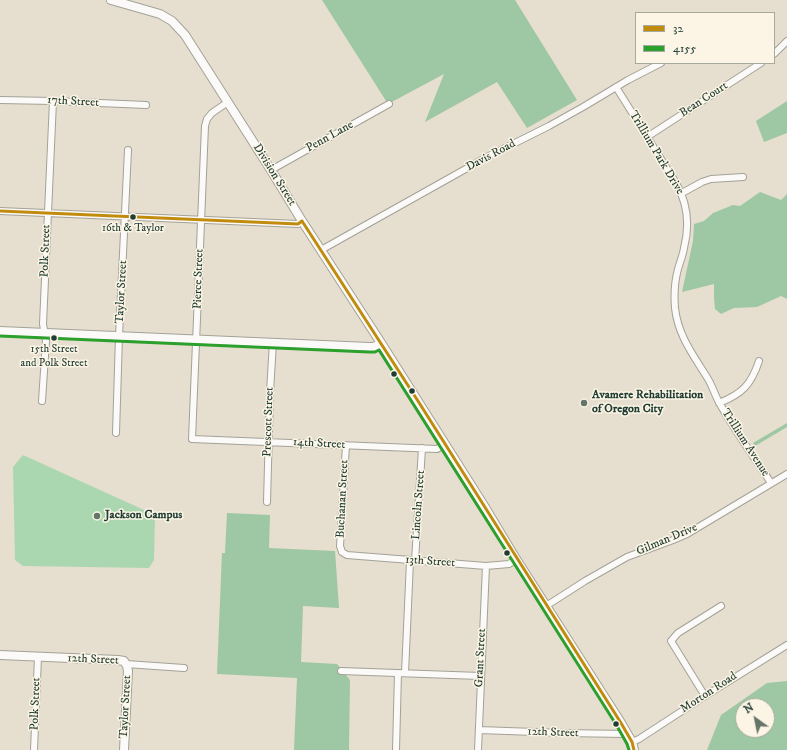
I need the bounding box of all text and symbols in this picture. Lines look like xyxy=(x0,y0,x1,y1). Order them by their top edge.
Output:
legend xyxy=(635,12,775,64)
text: 32 xyxy=(673,21,683,36)
text: 4155 xyxy=(673,41,696,56)
street label: Bean Court xyxy=(677,79,731,121)
street label: 17th Street xyxy=(47,93,99,111)
street label: Trillium Park Drive xyxy=(625,109,687,197)
street label: Penn Lane xyxy=(304,118,356,156)
street label: Davis Road xyxy=(464,137,518,175)
street label: Division Street xyxy=(249,141,299,209)
marker: 16th & Taylor xyxy=(128,212,138,222)
place label: 16th & Taylor xyxy=(102,222,164,236)
street label: Polk Street xyxy=(38,224,54,278)
street label: Pierce Street xyxy=(191,248,207,310)
street label: Taylor Street xyxy=(113,260,131,324)
marker: 15th Street and Polk Street xyxy=(49,333,59,343)
place label: 15th Street and Polk Street xyxy=(21,343,87,369)
unlabelled marker xyxy=(389,369,399,379)
unlabelled marker xyxy=(407,386,417,396)
street label: Prescott Street xyxy=(261,387,277,457)
place label: Avamere Rehabilitation of Oregon City xyxy=(592,389,703,417)
marker: Avamere Rehabilitation of Oregon City xyxy=(579,398,589,408)
street label: Trillium Avenue xyxy=(718,407,772,479)
street label: 14th Street xyxy=(292,435,346,453)
street label: Buchanan Street xyxy=(334,459,352,539)
street label: Lincoln Street xyxy=(409,470,429,540)
place label: Jackson Campus xyxy=(105,509,182,523)
marker: Jackson Campus xyxy=(92,511,102,521)
street label: Gilman Drive xyxy=(634,521,700,559)
unlabelled marker xyxy=(502,548,512,558)
street label: 13th Street xyxy=(405,553,455,571)
street label: Grant Street xyxy=(472,628,490,688)
street label: 12th Street xyxy=(67,651,119,669)
street label: Morton Road xyxy=(678,669,740,717)
street label: Taylor Street xyxy=(117,675,135,739)
street label: Polk Street xyxy=(28,677,44,731)
north arrow xyxy=(735,698,775,738)
text: N xyxy=(741,700,757,717)
unlabelled marker xyxy=(611,719,621,729)
street label: 12th Street xyxy=(527,725,579,741)

